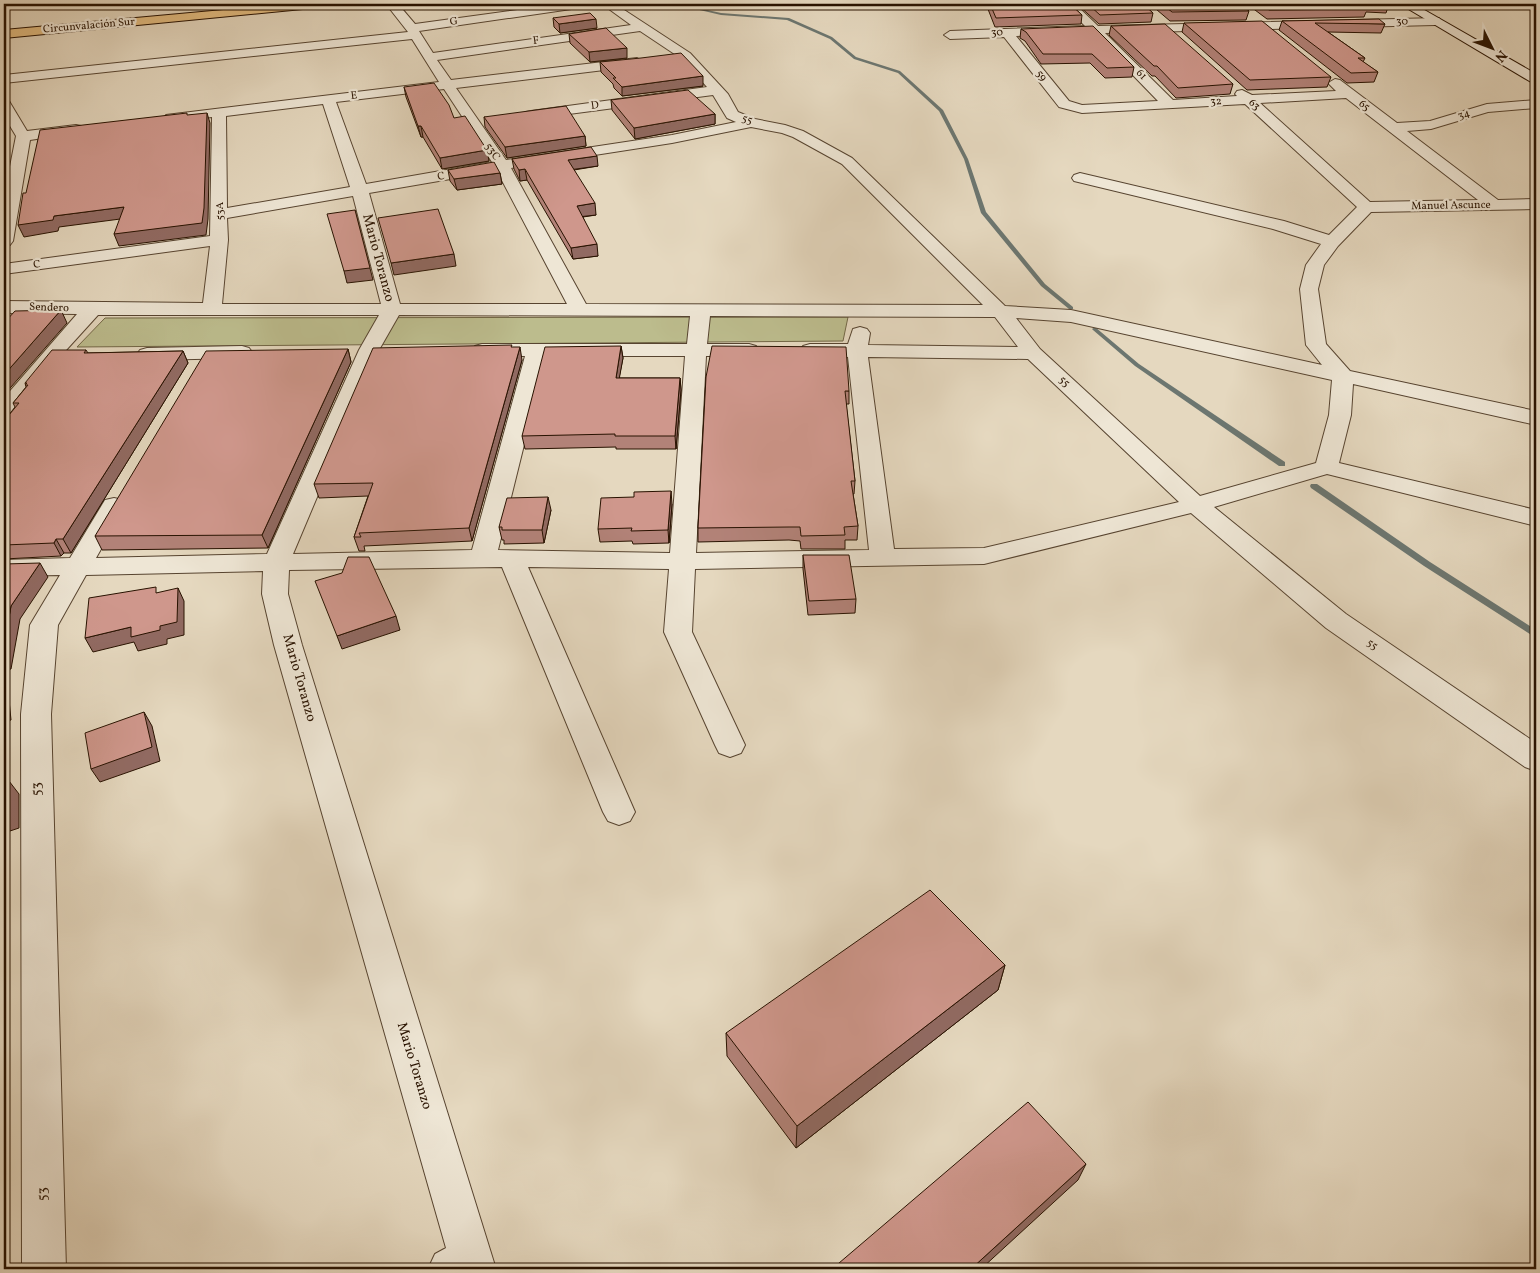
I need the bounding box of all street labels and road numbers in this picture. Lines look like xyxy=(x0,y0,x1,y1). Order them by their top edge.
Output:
street label: Circunvalación Sur xyxy=(42,14,136,37)
street label: G xyxy=(449,14,459,30)
street label: 30 xyxy=(1396,14,1409,30)
street label: 30 xyxy=(991,25,1004,41)
street label: F xyxy=(532,33,540,49)
street label: 61 xyxy=(1132,66,1150,84)
street label: 59 xyxy=(1032,67,1050,85)
street label: E xyxy=(350,88,359,104)
street label: 32 xyxy=(1210,94,1222,110)
street label: 63 xyxy=(1245,96,1263,115)
street label: 65 xyxy=(1355,97,1373,115)
street label: D xyxy=(590,98,600,114)
street label: 34 xyxy=(1456,106,1473,124)
street label: 55 xyxy=(740,111,754,129)
street label: 53C xyxy=(481,140,503,164)
street label: C xyxy=(436,169,446,185)
street label: Manuel Ascunce xyxy=(1411,198,1491,214)
street label: 53A xyxy=(213,201,228,220)
street label: Mario Toranzo xyxy=(357,212,399,304)
street label: C xyxy=(32,257,42,273)
street label: Sendero xyxy=(29,300,69,316)
street label: 55 xyxy=(1055,373,1073,391)
street label: Mario Toranzo xyxy=(277,632,321,724)
street label: 55 xyxy=(1363,636,1381,654)
street label: 53 xyxy=(27,782,47,796)
street label: Mario Toranzo xyxy=(392,1020,436,1112)
street label: 53 xyxy=(33,1187,53,1201)

